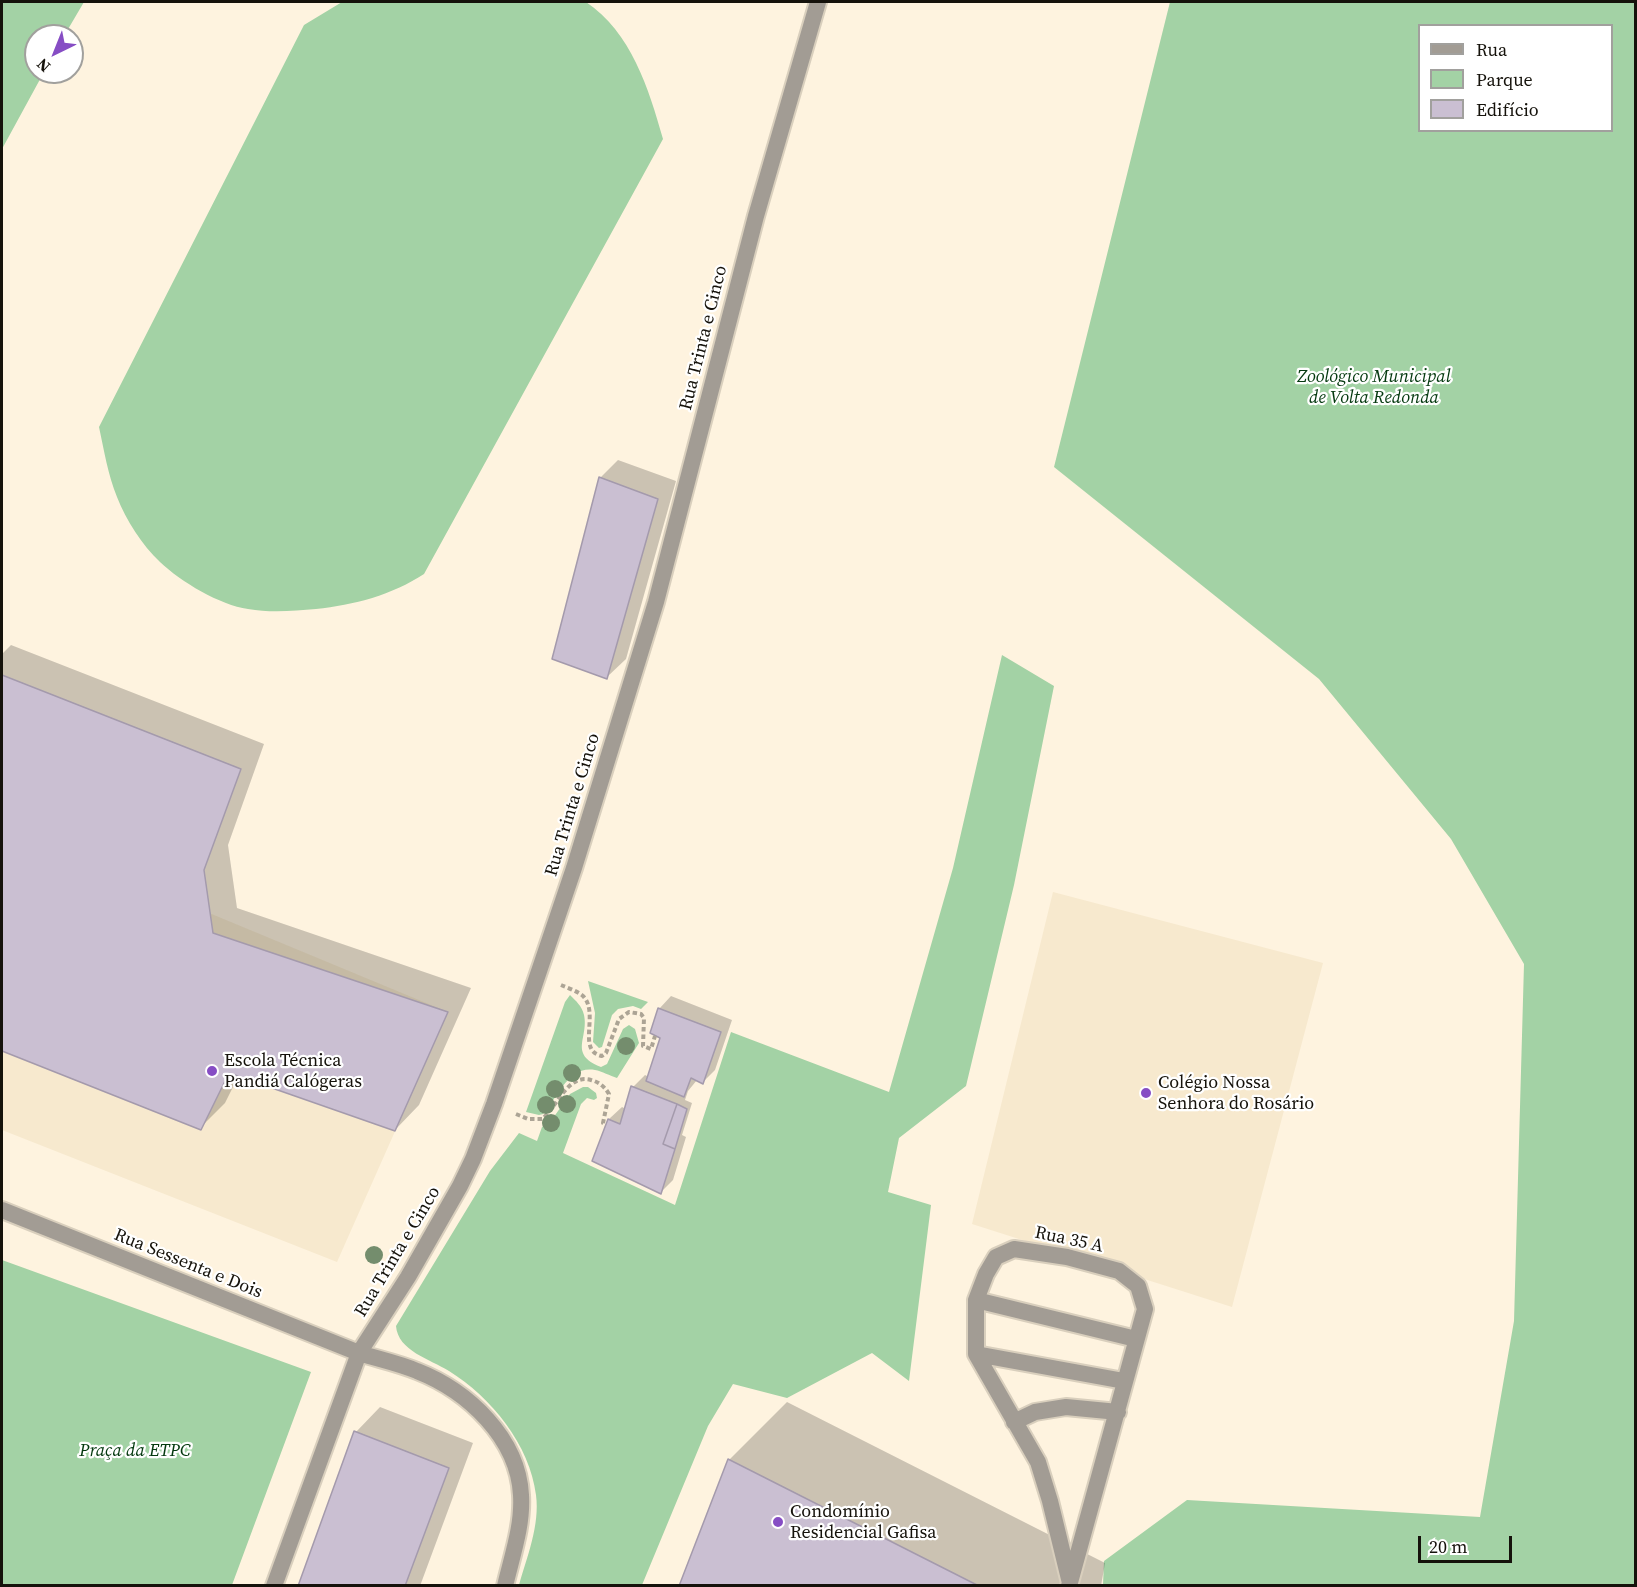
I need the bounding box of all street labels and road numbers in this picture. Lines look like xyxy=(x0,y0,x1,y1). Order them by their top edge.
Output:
street label: Rua Trinta e Cinco xyxy=(676,263,732,413)
street label: Rua Trinta e Cinco xyxy=(541,731,605,879)
street label: Rua Trinta e Cinco xyxy=(351,1183,445,1321)
street label: Rua 35 A xyxy=(1033,1222,1105,1258)
street label: Rua Sessenta e Dois xyxy=(111,1224,265,1304)

